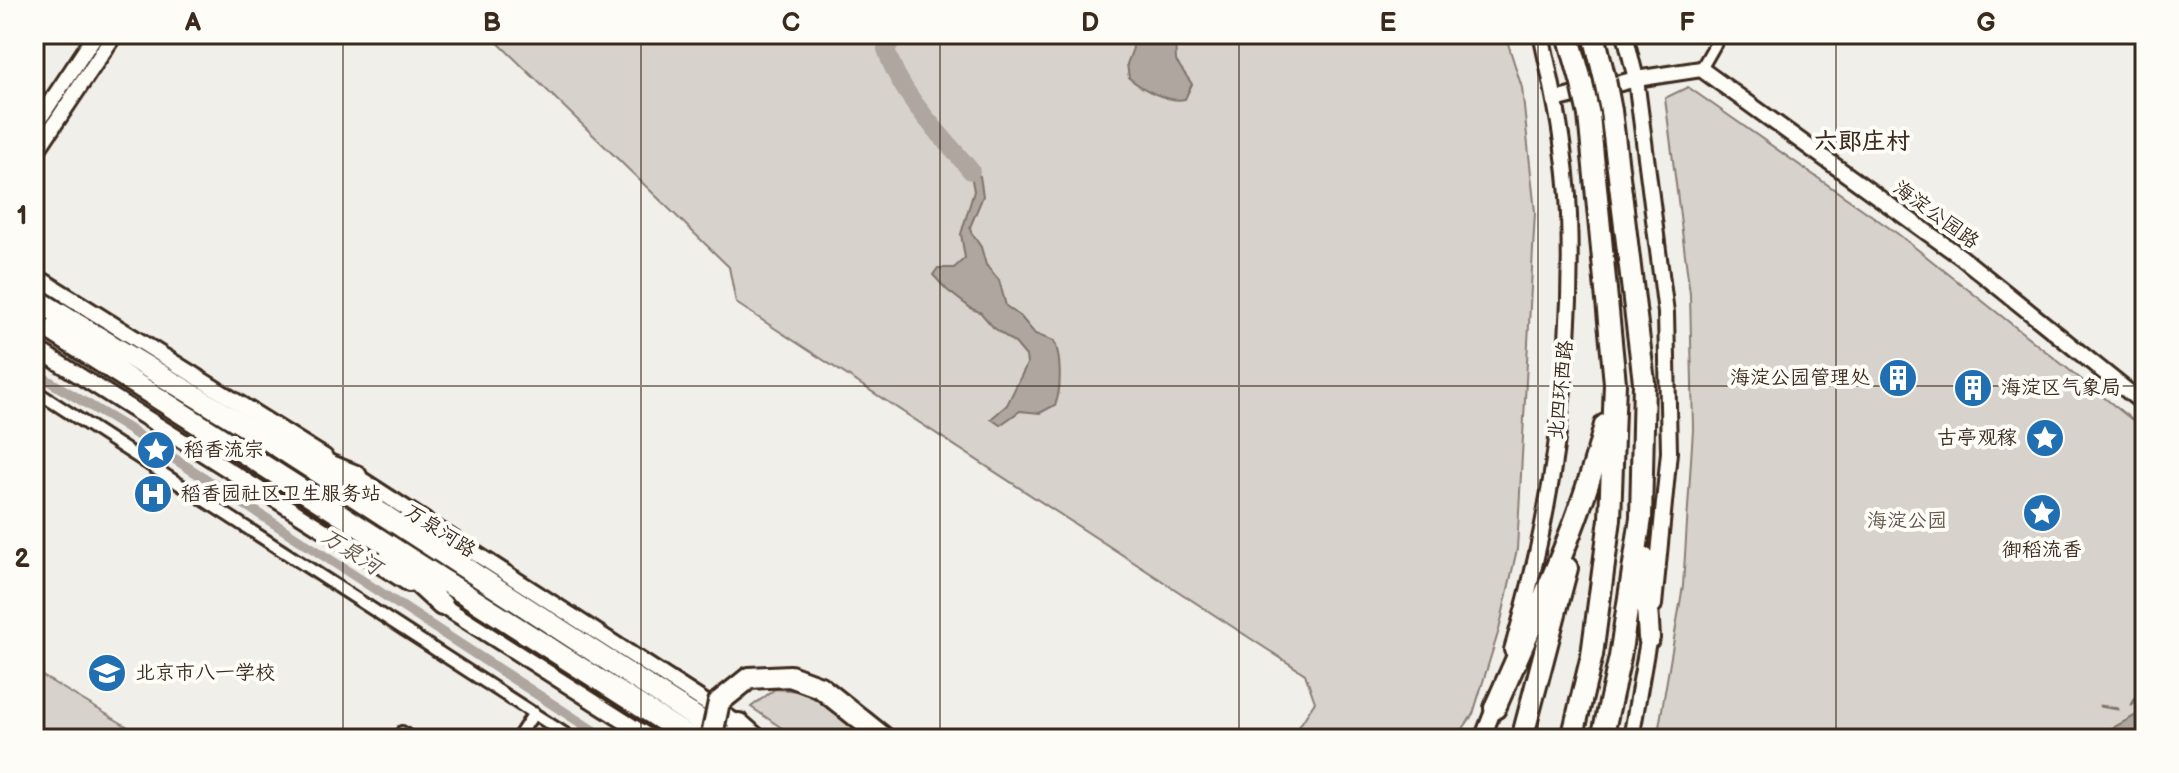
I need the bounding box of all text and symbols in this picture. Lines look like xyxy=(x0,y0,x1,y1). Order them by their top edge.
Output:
text: A xyxy=(184,8,201,39)
text: B xyxy=(483,8,501,39)
text: C xyxy=(782,8,800,39)
text: D xyxy=(1081,8,1099,39)
text: E xyxy=(1380,8,1397,39)
text: F xyxy=(1679,8,1695,39)
text: G xyxy=(1976,8,1996,39)
district label: 六郎庄村 xyxy=(1814,127,1910,156)
street label: 海淀公园路 xyxy=(1888,176,1984,255)
text: 1 xyxy=(17,201,27,232)
street label: 北四环西路 xyxy=(1544,338,1578,441)
building icon: 海淀公园管理处 xyxy=(1877,357,1919,399)
place label: 海淀公园管理处 xyxy=(1730,366,1870,390)
building icon: 海淀区气象局 xyxy=(1952,367,1994,409)
place label: 海淀区气象局 xyxy=(2001,376,2121,400)
place icon: 古亭观稼 xyxy=(2024,417,2066,459)
place label: 古亭观稼 xyxy=(1937,426,2017,450)
place icon: 稻香流宗 xyxy=(135,429,177,471)
place label: 稻香流宗 xyxy=(184,438,264,462)
hospital icon: 稻香园社区卫生服务站 xyxy=(132,473,174,515)
place label: 稻香园社区卫生服务站 xyxy=(181,482,381,506)
place icon: 御稻流香 xyxy=(2021,492,2063,534)
street label: 万泉河路 xyxy=(400,499,481,563)
park label: 海淀公园 xyxy=(1867,509,1947,533)
water label: 万泉河 xyxy=(316,523,389,583)
place label: 御稻流香 xyxy=(2002,538,2082,562)
text: 2 xyxy=(14,544,30,575)
school or university icon: 北京市八一学校 xyxy=(86,652,128,694)
place label: 北京市八一学校 xyxy=(135,661,275,685)

